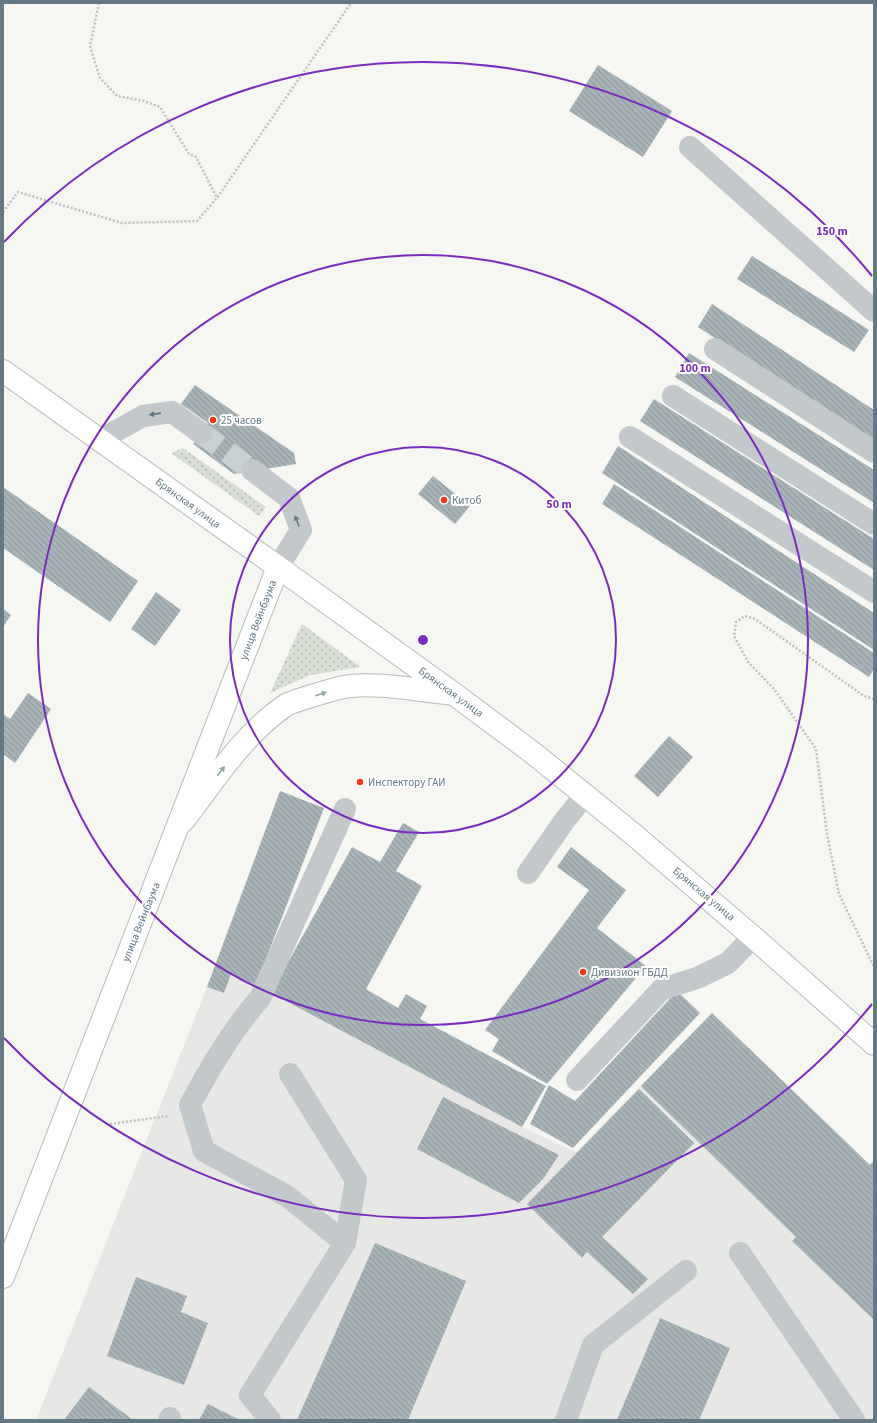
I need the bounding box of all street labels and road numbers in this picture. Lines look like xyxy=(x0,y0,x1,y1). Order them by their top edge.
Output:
street label: Брянская улица xyxy=(152,474,224,532)
street label: улица Вейнбаума xyxy=(236,578,280,662)
street label: Брянская улица xyxy=(415,663,487,721)
street label: Брянская улица xyxy=(670,864,738,924)
street label: улица Вейнбаума xyxy=(118,880,164,964)

